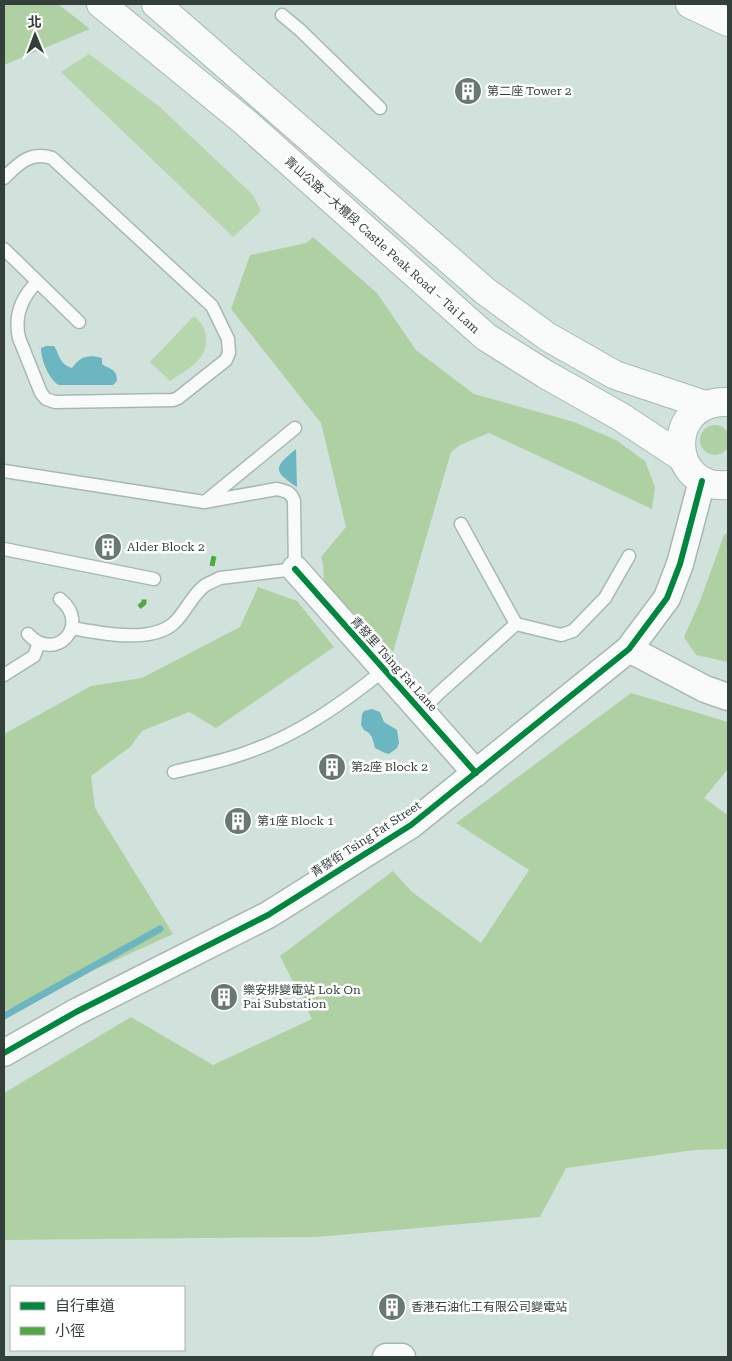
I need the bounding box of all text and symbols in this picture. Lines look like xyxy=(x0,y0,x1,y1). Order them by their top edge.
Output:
north arrow xyxy=(10,10,60,60)
text: 北 xyxy=(28,14,42,30)
building icon: 第二座 Tower 2 xyxy=(453,76,483,106)
place label: 第二座 Tower 2 xyxy=(487,84,572,98)
street label: 青山公路－大欖段 Castle Peak Road – Tai Lam xyxy=(282,154,482,336)
building icon: Alder Block 2 xyxy=(93,532,123,562)
place label: Alder Block 2 xyxy=(127,540,205,554)
street label: 青發里 Tsing Fat Lane xyxy=(348,614,440,715)
building icon: 第2座 Block 2 xyxy=(317,752,347,782)
place label: 第2座 Block 2 xyxy=(351,760,428,774)
street label: 青發街 Tsing Fat Street xyxy=(308,798,424,880)
building icon: 第1座 Block 1 xyxy=(223,806,253,836)
place label: 第1座 Block 1 xyxy=(257,814,334,828)
building icon: 樂安排變電站 Lok On Pai Substation xyxy=(209,982,239,1012)
place label: 樂安排變電站 Lok On Pai Substation xyxy=(243,983,361,1011)
legend xyxy=(10,1286,185,1351)
building icon: 香港石油化工有限公司變電站 xyxy=(377,1292,407,1322)
text: 自行車道 xyxy=(55,1297,115,1315)
place label: 香港石油化工有限公司變電站 xyxy=(411,1300,567,1314)
text: 小徑 xyxy=(55,1322,85,1340)

